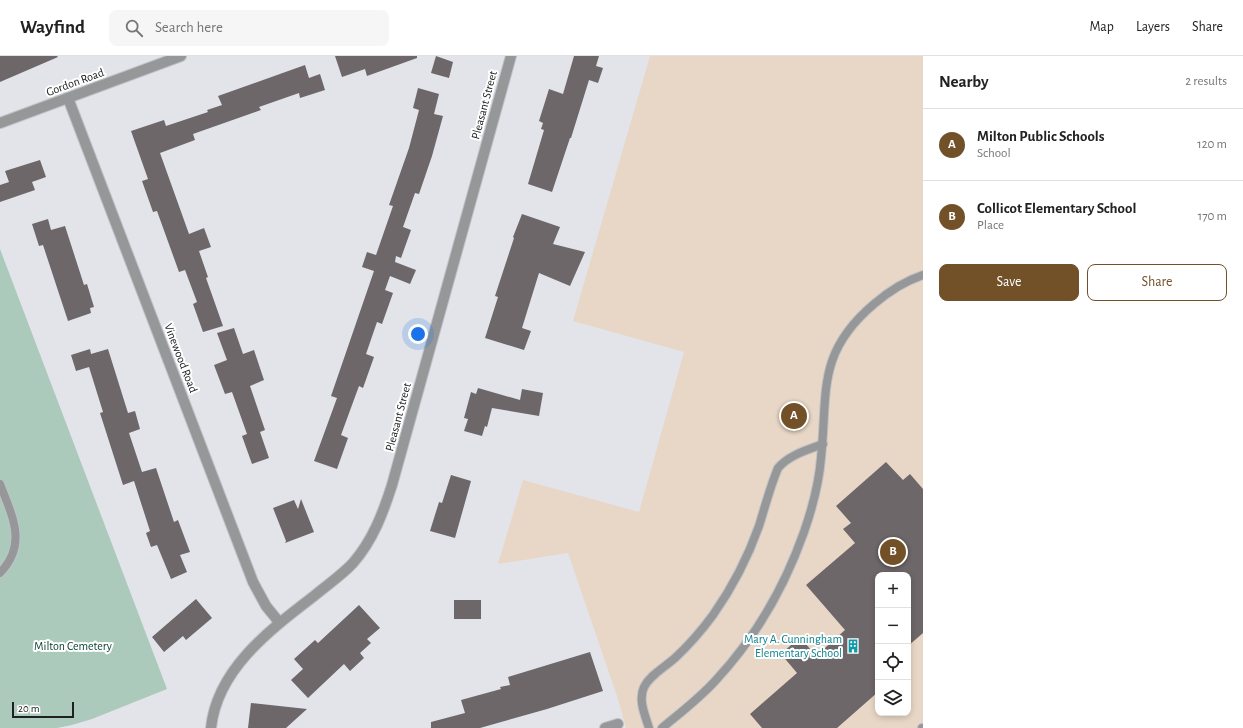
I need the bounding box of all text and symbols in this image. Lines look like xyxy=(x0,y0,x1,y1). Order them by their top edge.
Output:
search box xyxy=(109,10,389,46)
icon: search xyxy=(123,17,145,39)
text: Wayfind xyxy=(20,18,85,37)
text: Search here xyxy=(155,20,223,35)
text: Map xyxy=(1089,20,1114,34)
text: Layers xyxy=(1136,20,1170,34)
text: Share xyxy=(1192,20,1223,34)
street label: Gordon Road xyxy=(44,66,106,98)
street label: Pleasant Street xyxy=(469,69,499,141)
text: Nearby xyxy=(939,73,989,90)
text: 2 results xyxy=(1185,75,1227,88)
text: Milton Public Schools xyxy=(977,129,1105,144)
text: A xyxy=(948,138,956,151)
text: 120 m xyxy=(1197,138,1227,151)
text: School xyxy=(977,147,1011,160)
text: Collicot Elementary School xyxy=(977,201,1136,216)
text: B xyxy=(948,210,956,223)
text: 170 m xyxy=(1198,210,1227,223)
text: Place xyxy=(977,219,1004,232)
button: Save xyxy=(939,264,1079,301)
button: Share xyxy=(1087,264,1227,301)
street label: Vinewood Road xyxy=(162,322,200,394)
your location xyxy=(408,324,428,344)
street label: Pleasant Street xyxy=(383,381,413,453)
pin: A xyxy=(781,401,807,431)
pin: B xyxy=(880,537,906,567)
map controls xyxy=(875,572,911,716)
button: + xyxy=(875,572,911,608)
button: − xyxy=(875,608,911,644)
place label: Mary A. Cunningham Elementary School xyxy=(744,633,842,660)
building icon: Mary A. Cunningham Elementary School xyxy=(845,638,861,654)
park label: Milton Cemetery xyxy=(34,640,112,653)
button: locate xyxy=(875,644,911,680)
button: layers xyxy=(875,680,911,716)
scale bar xyxy=(12,700,74,719)
text: 20 m xyxy=(18,703,39,714)

